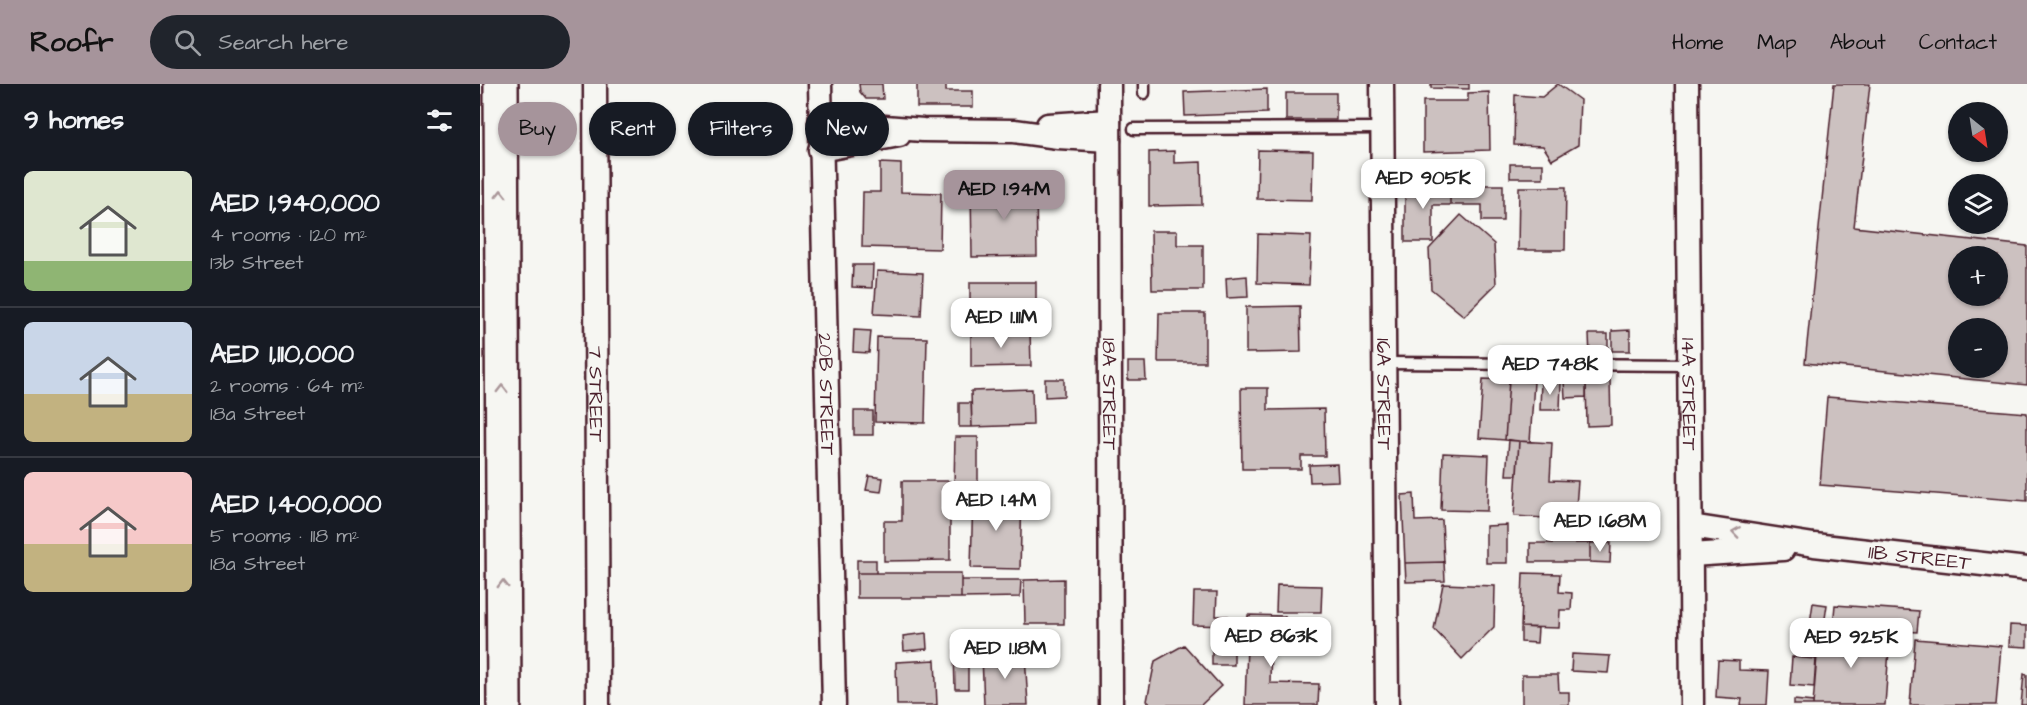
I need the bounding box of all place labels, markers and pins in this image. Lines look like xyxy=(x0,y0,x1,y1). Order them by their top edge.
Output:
pin: AED 905K xyxy=(1361,159,1485,210)
pin: AED 1.94M xyxy=(935,170,1073,221)
pin: AED 1.11M xyxy=(932,298,1070,349)
pin: AED 748K xyxy=(1488,345,1612,396)
pin: AED 1.4M xyxy=(934,481,1058,532)
pin: AED 1.68M xyxy=(1531,502,1669,553)
pin: AED 863K xyxy=(1209,617,1333,668)
pin: AED 925K xyxy=(1789,618,1913,669)
pin: AED 1.18M xyxy=(936,629,1074,680)

